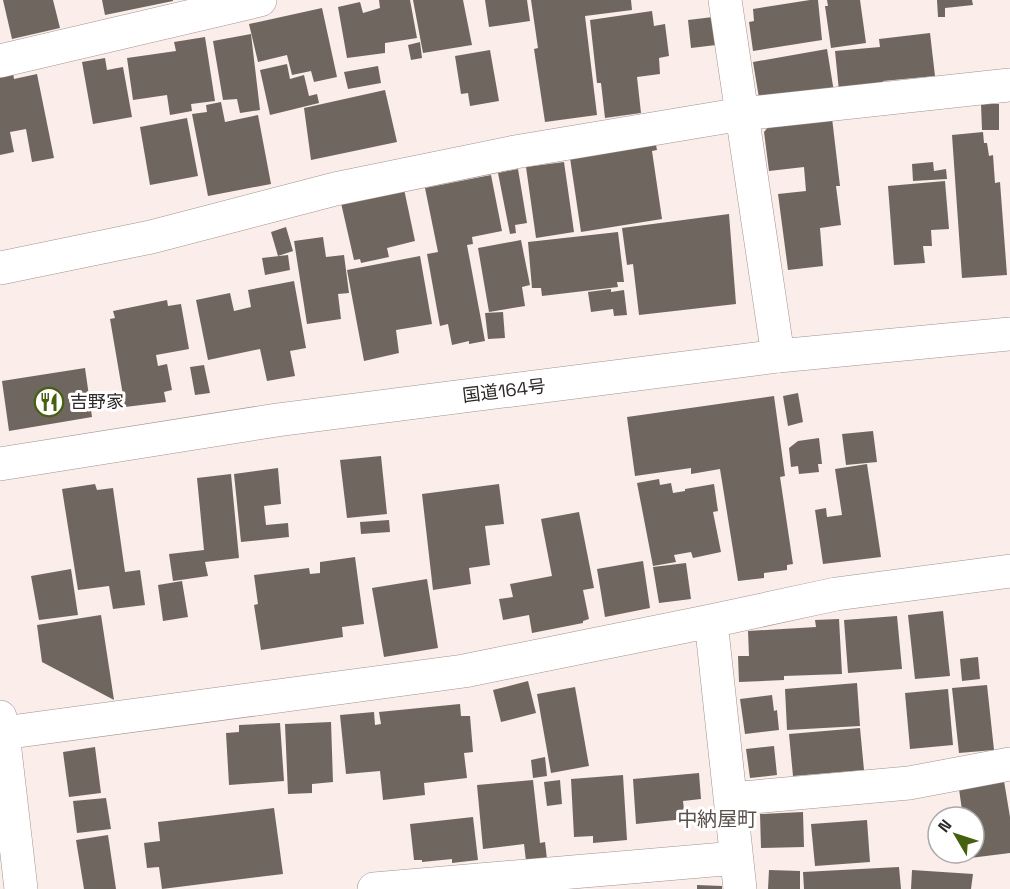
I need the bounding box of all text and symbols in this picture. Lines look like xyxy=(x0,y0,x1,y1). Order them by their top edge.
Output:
street label: 国道164号 xyxy=(461,374,547,407)
restaurant icon: 吉野家 xyxy=(33,386,65,418)
place label: 吉野家 xyxy=(70,390,124,413)
north arrow xyxy=(926,805,986,865)
district label: 中納屋町 xyxy=(677,806,757,832)
text: N xyxy=(933,815,956,837)

